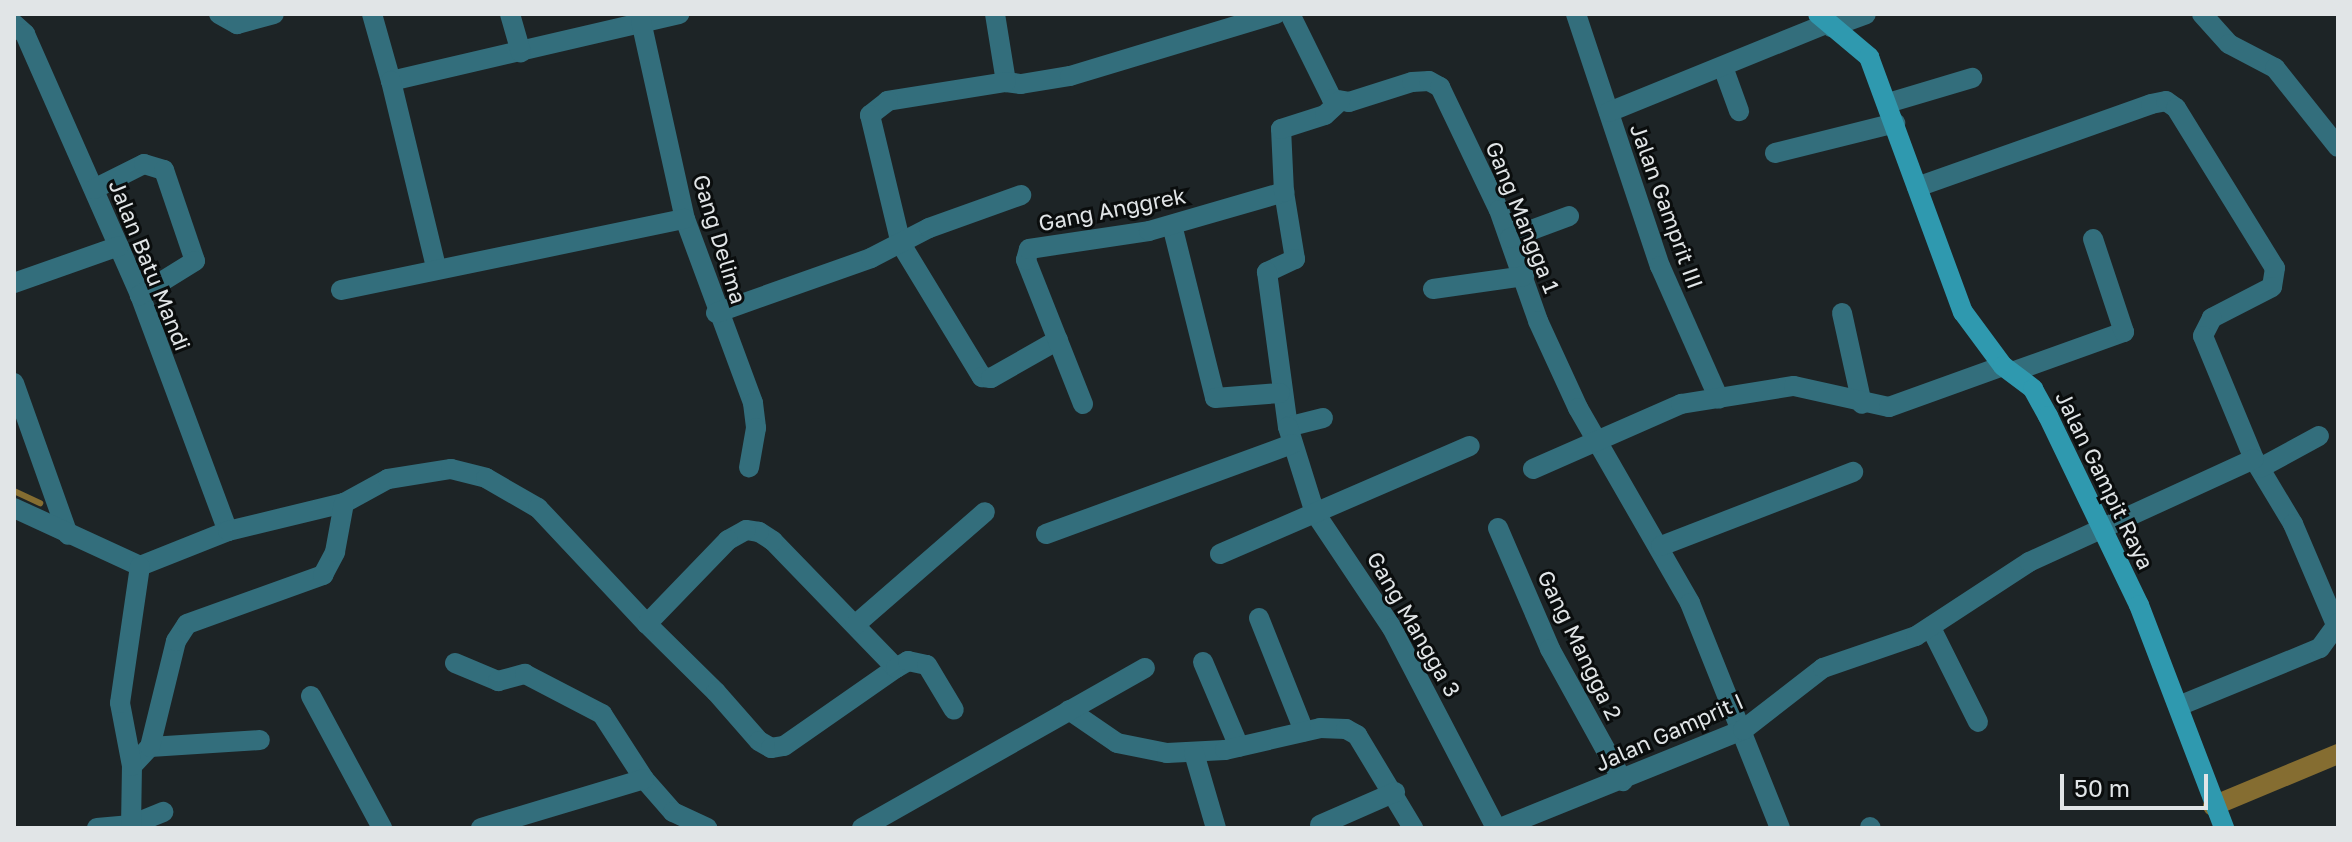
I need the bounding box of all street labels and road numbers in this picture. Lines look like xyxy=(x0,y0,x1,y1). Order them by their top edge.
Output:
street label: Jalan Gamprit III xyxy=(1625,120,1709,292)
street label: Gang Mangga 1 xyxy=(1481,137,1565,297)
street label: Gang Delima xyxy=(688,171,752,307)
street label: Jalan Batu Mandi xyxy=(104,176,196,354)
street label: Gang Anggrek xyxy=(1036,182,1188,236)
street label: Jalan Gampit Raya xyxy=(2050,387,2160,573)
street label: Gang Mangga 3 xyxy=(1362,547,1466,701)
street label: Gang Mangga 2 xyxy=(1532,566,1628,724)
street label: Jalan Gamprit I xyxy=(1591,687,1747,777)

